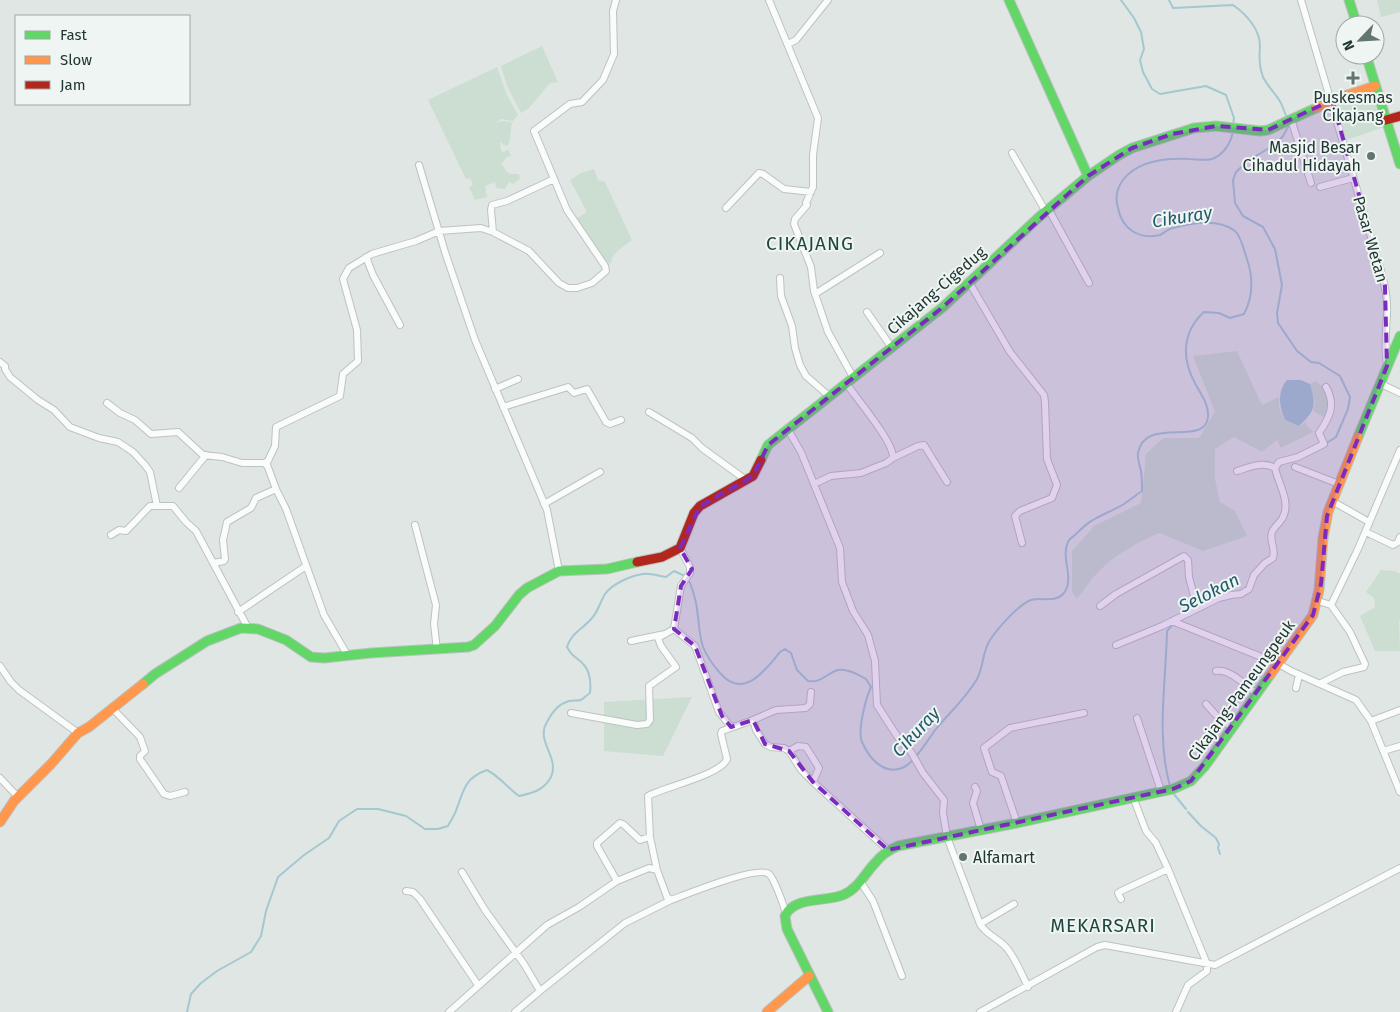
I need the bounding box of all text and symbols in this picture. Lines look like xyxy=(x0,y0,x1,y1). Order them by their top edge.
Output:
legend xyxy=(15,15,190,105)
north arrow xyxy=(1335,15,1385,65)
text: Fast xyxy=(60,26,87,44)
text: N xyxy=(1339,37,1358,53)
text: Slow xyxy=(60,51,92,69)
marker: Puskesmas Cikajang xyxy=(1346,71,1360,85)
text: Jam xyxy=(60,76,86,94)
place label: Puskesmas Cikajang xyxy=(1313,88,1393,125)
place label: Masjid Besar Cihadul Hidayah xyxy=(1243,138,1362,175)
marker: Masjid Besar Cihadul Hidayah xyxy=(1365,150,1377,162)
street label: Pasar Wetan xyxy=(1349,194,1392,284)
water label: Cikuray xyxy=(1150,201,1215,233)
district label: CIKAJANG xyxy=(766,232,854,255)
street label: Cikajang-Cigedug xyxy=(883,242,990,338)
water label: Selokan xyxy=(1174,568,1243,618)
street label: Cikajang-Pameungpeuk xyxy=(1184,616,1299,764)
water label: Cikuray xyxy=(887,701,945,762)
place label: Alfamart xyxy=(973,848,1035,867)
marker: Alfamart xyxy=(957,851,969,863)
district label: MEKARSARI xyxy=(1050,914,1156,937)

